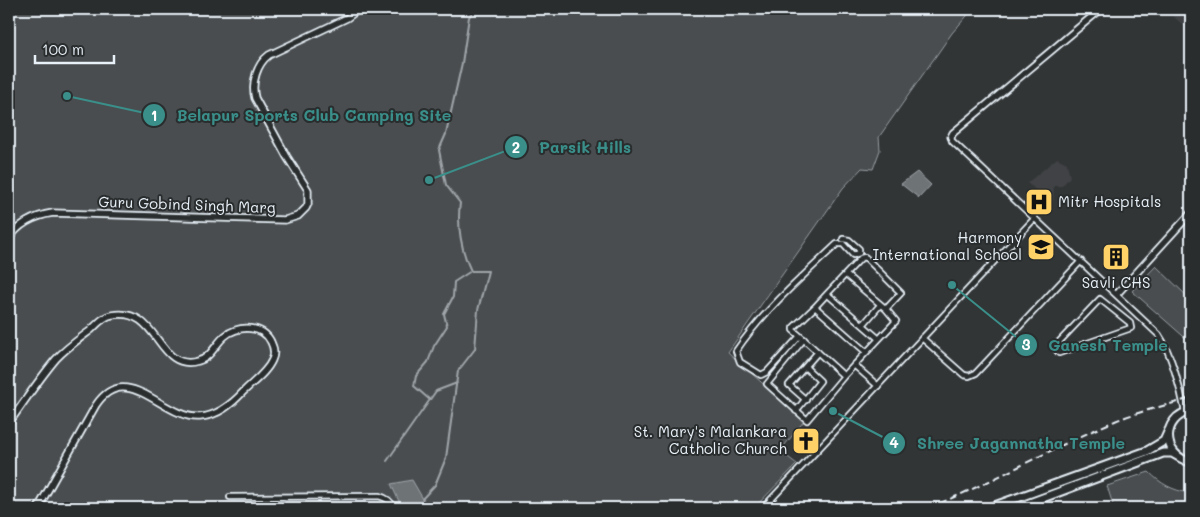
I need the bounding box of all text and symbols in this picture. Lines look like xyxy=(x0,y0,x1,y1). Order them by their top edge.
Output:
scale bar xyxy=(35,32,114,64)
text: 100 m xyxy=(42,39,84,59)
callout: Belapur Sports Club Camping Site xyxy=(141,100,461,131)
text: Belapur Sports Club Camping Site xyxy=(177,104,451,125)
text: 1 xyxy=(151,105,157,125)
callout: Parsik Hills xyxy=(504,132,641,163)
text: Parsik Hills xyxy=(539,136,631,157)
text: 2 xyxy=(512,137,520,157)
hospital icon: Mitr Hospitals xyxy=(1024,187,1054,217)
street label: Guru Gobind Singh Marg xyxy=(98,191,276,217)
place label: Mitr Hospitals xyxy=(1058,191,1161,211)
place label: Harmony International School xyxy=(872,227,1022,264)
school or university icon: Harmony International School xyxy=(1026,232,1056,262)
building icon: Savli CHS xyxy=(1101,242,1131,272)
place label: Savli CHS xyxy=(1082,272,1150,292)
callout: Ganesh Temple xyxy=(1013,330,1178,361)
text: 3 xyxy=(1021,334,1031,354)
text: Ganesh Temple xyxy=(1048,334,1168,355)
place label: St. Mary's Malankara Catholic Church xyxy=(634,421,787,458)
church icon: St. Mary's Malankara Catholic Church xyxy=(791,426,821,456)
callout: Shree Jagannatha Temple xyxy=(882,428,1135,459)
text: 4 xyxy=(889,432,899,452)
text: Shree Jagannatha Temple xyxy=(917,432,1125,453)

